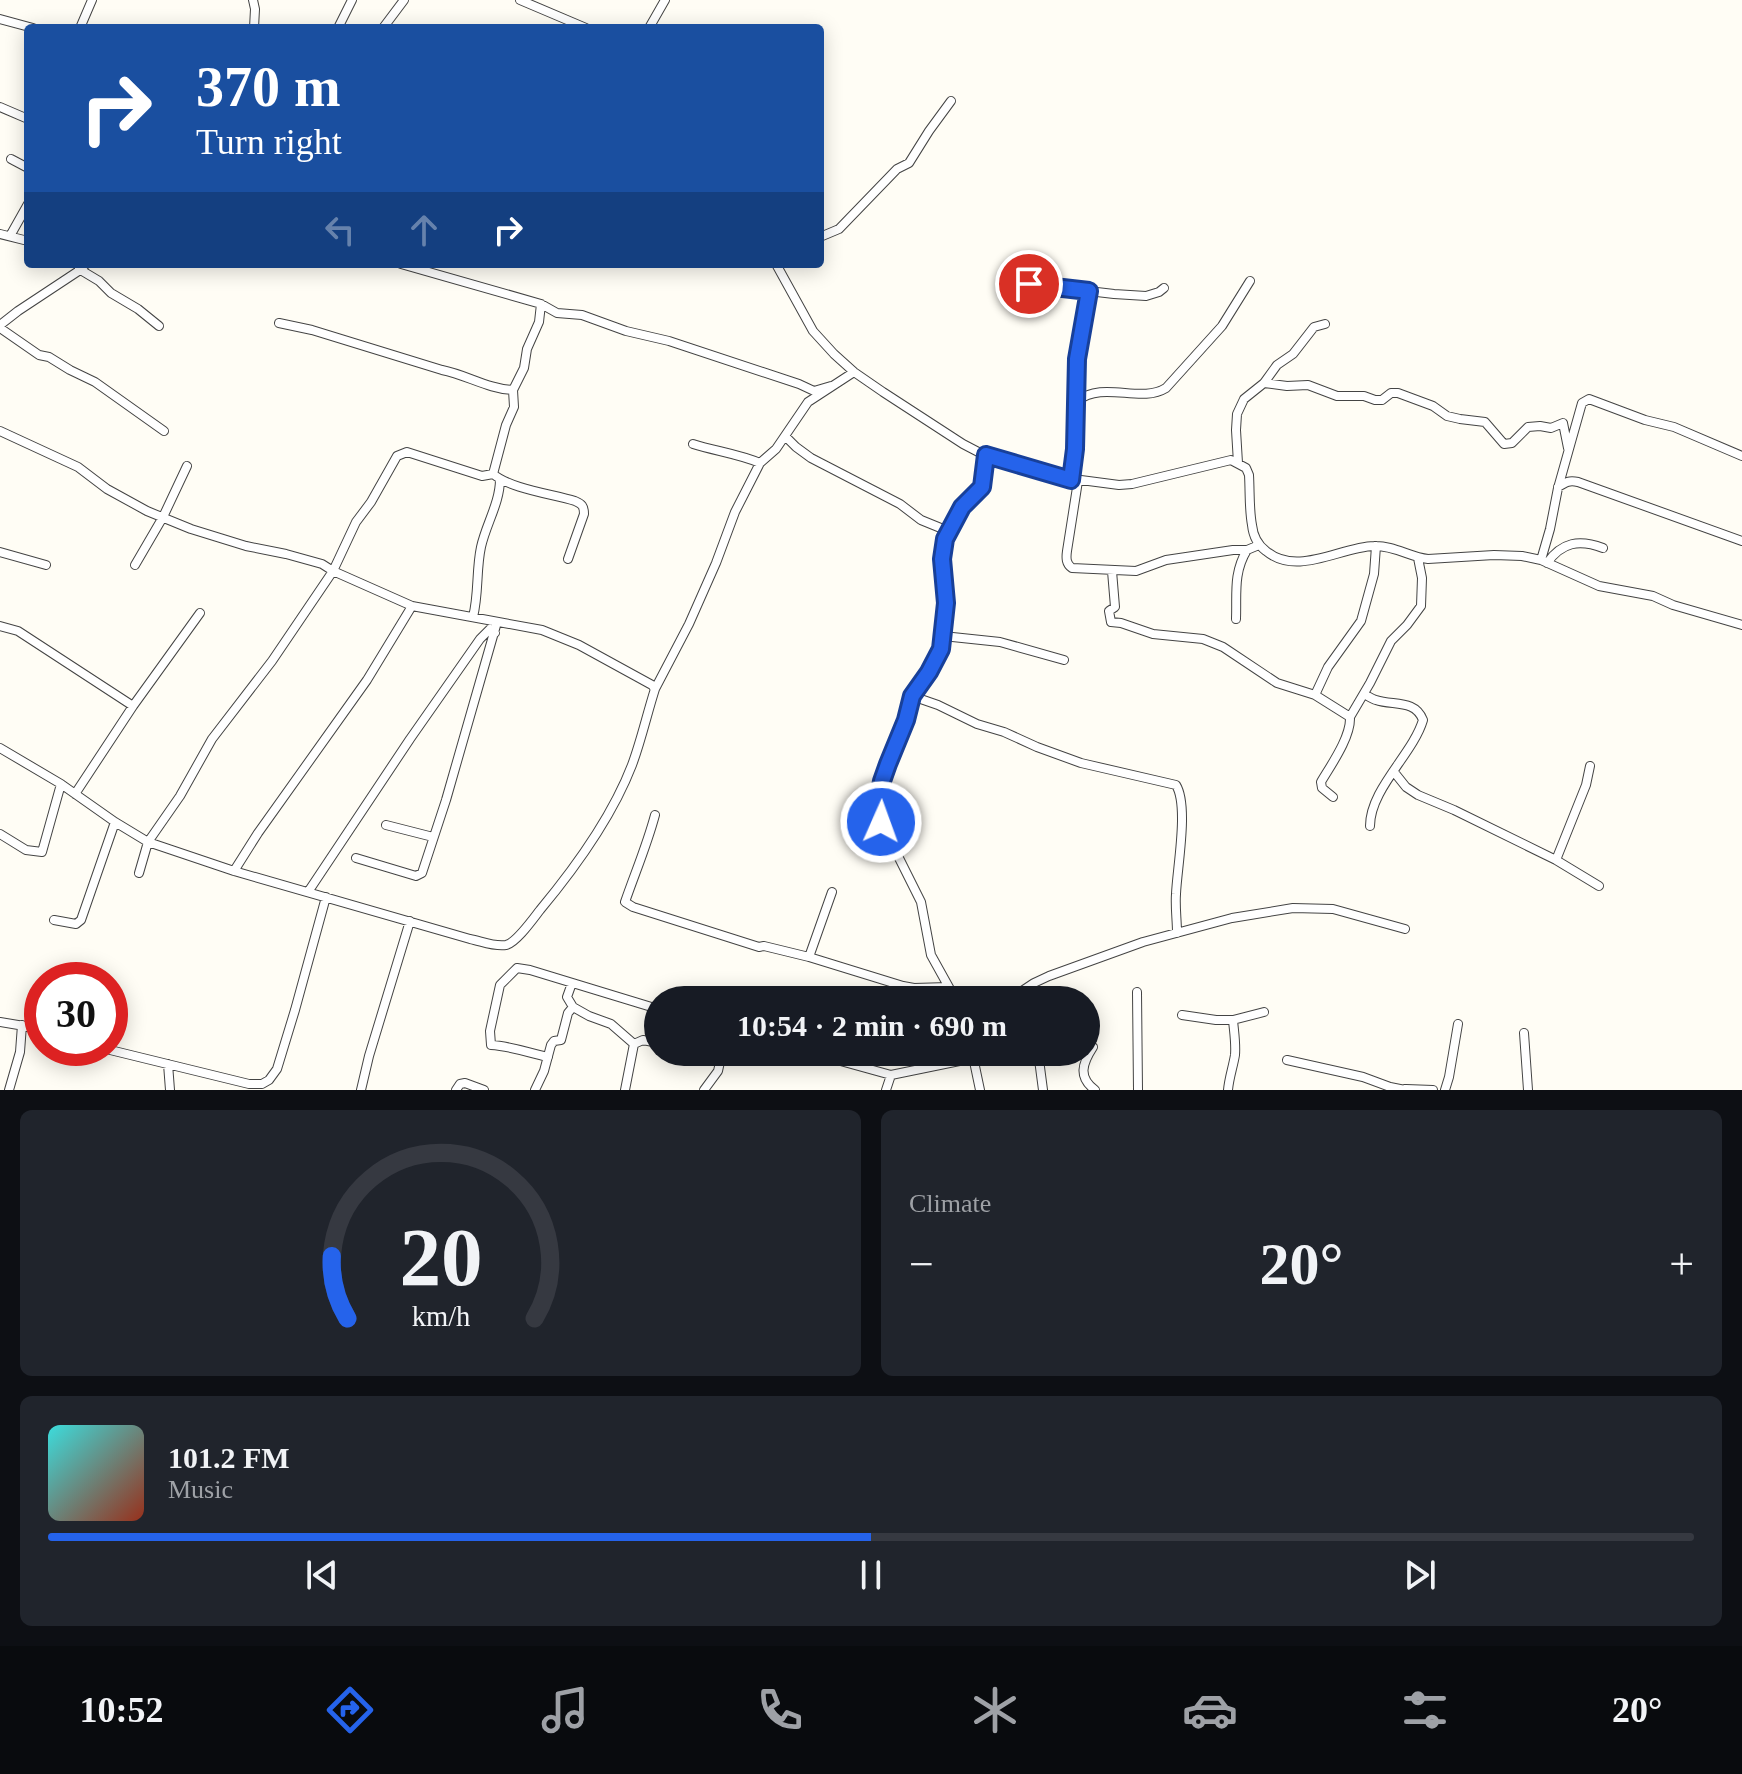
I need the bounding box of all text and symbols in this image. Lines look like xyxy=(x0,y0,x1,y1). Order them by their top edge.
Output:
icon: right xyxy=(64,56,168,160)
text: 370 m xyxy=(196,56,341,118)
text: Turn right xyxy=(196,122,342,162)
icon: left xyxy=(318,208,362,252)
icon: ahead xyxy=(402,208,446,252)
icon: right xyxy=(486,208,530,252)
pin xyxy=(995,250,1063,318)
icon: arrive xyxy=(1007,262,1051,306)
position arrow xyxy=(839,780,923,864)
speed limit sign: 30 xyxy=(24,962,128,1066)
text: 10:54 · 2 min · 690 m xyxy=(737,1009,1007,1042)
text: Climate xyxy=(909,1189,991,1218)
text: 20 xyxy=(399,1211,482,1303)
text: 20° xyxy=(1260,1231,1344,1297)
text: − xyxy=(909,1240,934,1289)
text: + xyxy=(1669,1240,1694,1289)
text: km/h xyxy=(411,1301,470,1332)
text: 101.2 FM xyxy=(168,1441,290,1474)
text: Music xyxy=(168,1475,233,1504)
icon: previous xyxy=(300,1553,344,1597)
icon: pause xyxy=(849,1553,893,1597)
icon: next xyxy=(1398,1553,1442,1597)
icon: directions xyxy=(322,1682,378,1738)
icon: music xyxy=(537,1682,593,1738)
icon: phone xyxy=(752,1682,808,1738)
icon: climate xyxy=(967,1682,1023,1738)
icon: car xyxy=(1182,1682,1238,1738)
icon: filters xyxy=(1397,1682,1453,1738)
text: 10:52 xyxy=(79,1690,163,1730)
text: 20° xyxy=(1612,1690,1662,1730)

